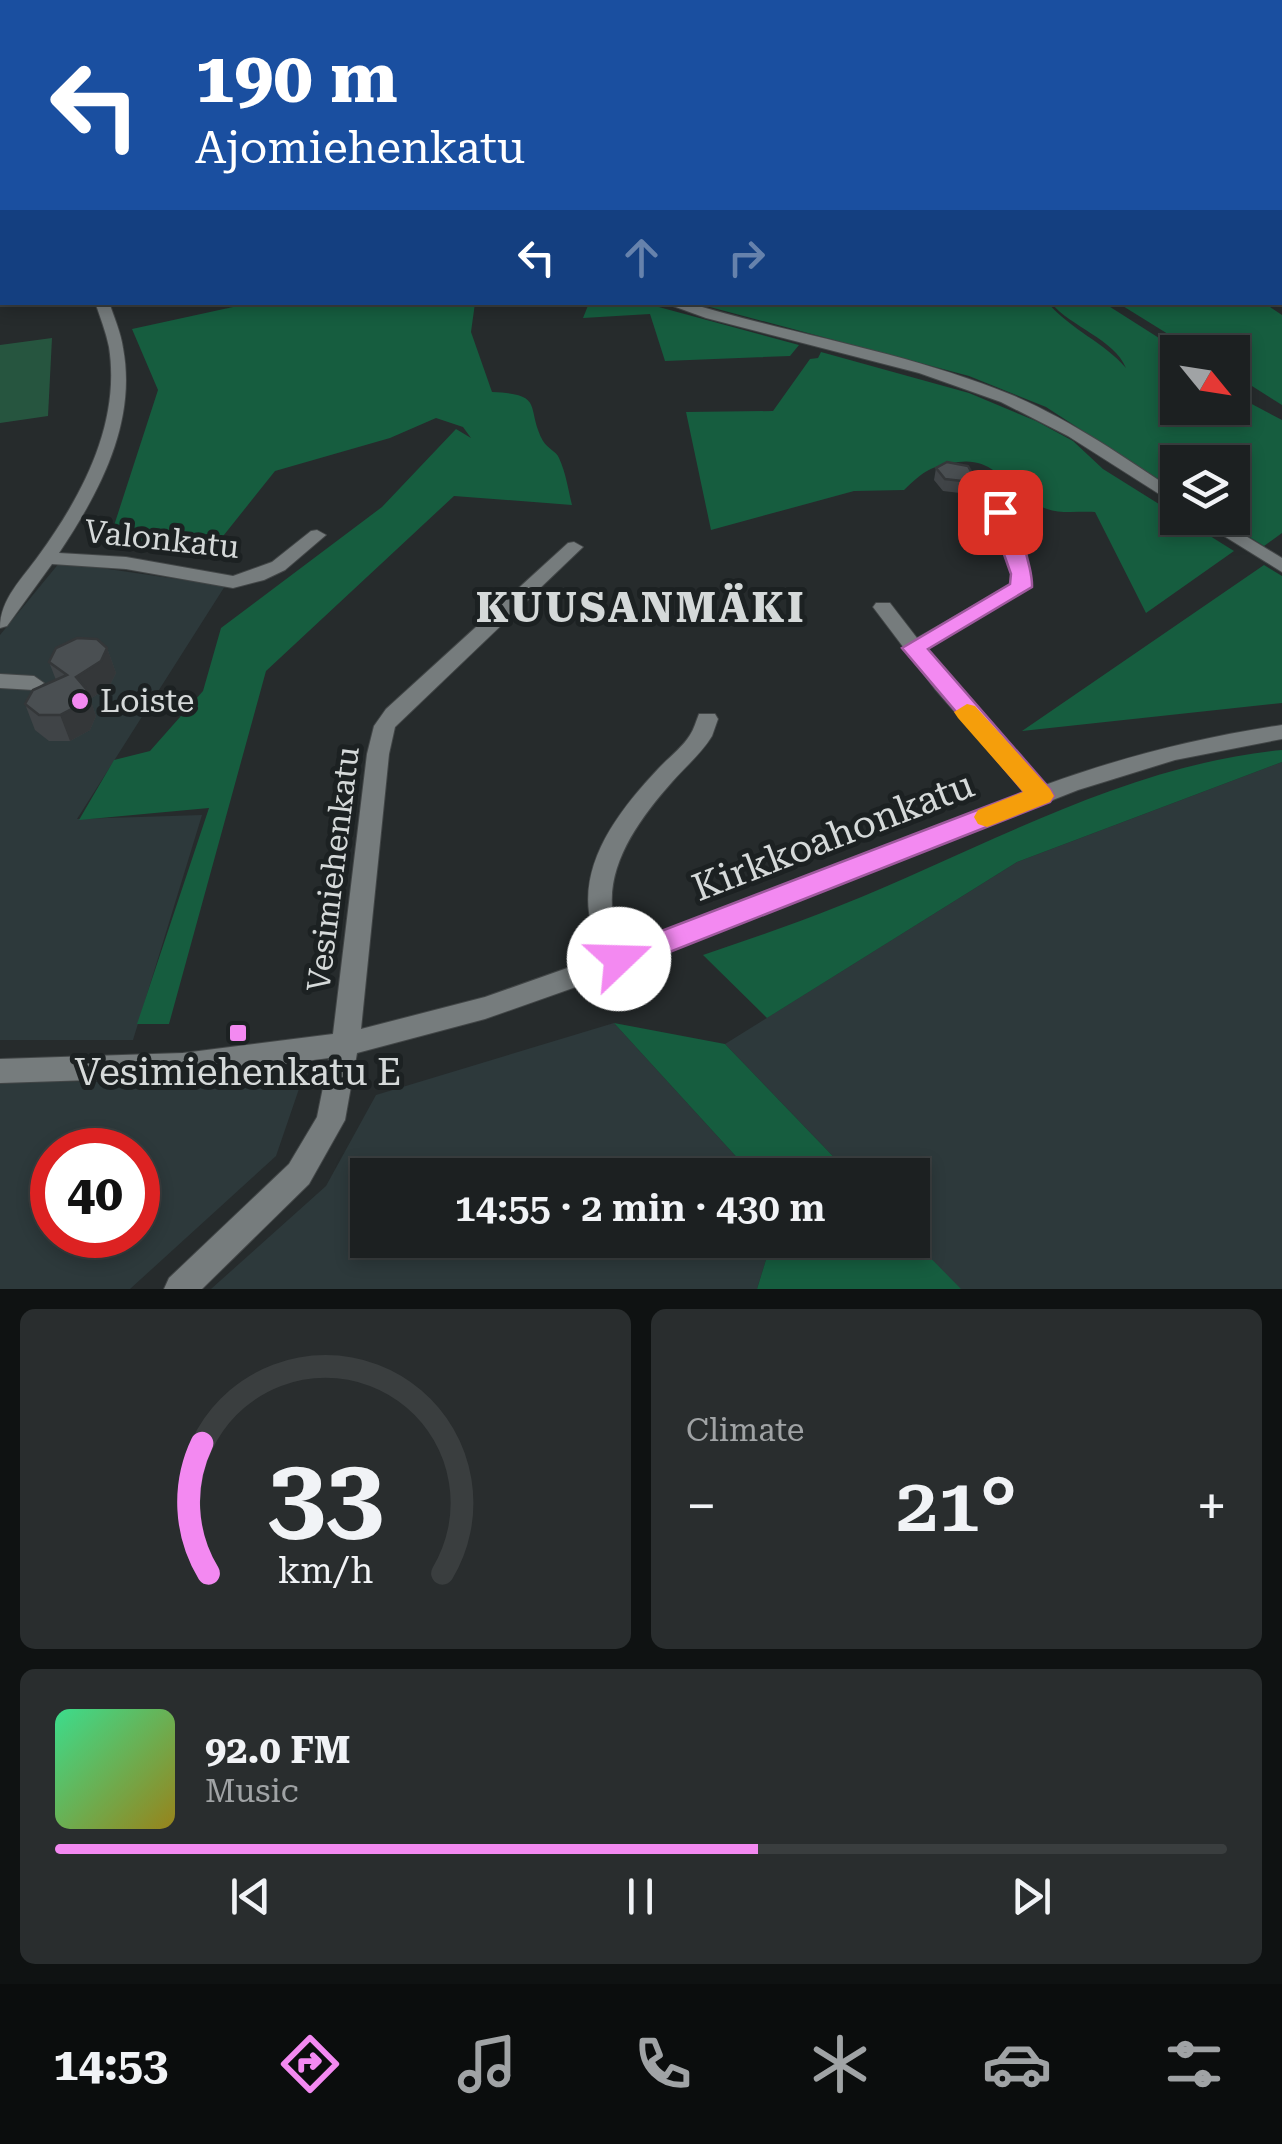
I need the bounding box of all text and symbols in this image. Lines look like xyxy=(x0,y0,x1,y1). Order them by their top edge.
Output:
text: 190 m xyxy=(195,37,398,119)
icon: left xyxy=(30,40,160,170)
text: Ajomiehenkatu xyxy=(195,121,525,174)
icon: left xyxy=(509,230,564,285)
icon: ahead xyxy=(614,230,669,285)
icon: right xyxy=(719,230,774,285)
north arrow xyxy=(1160,335,1250,425)
map controls xyxy=(1160,335,1250,535)
button: layers xyxy=(1160,445,1250,535)
pin xyxy=(958,470,1043,555)
icon: arrive xyxy=(973,485,1028,540)
street label: Valonkatu xyxy=(83,512,241,566)
district label: KUUSANMÄKI xyxy=(476,583,806,632)
place label: Loiste xyxy=(100,682,194,720)
marker: Loiste xyxy=(69,690,91,712)
street label: Vesimiehenkatu xyxy=(299,744,367,994)
street label: Kirkkoahonkatu xyxy=(686,762,980,910)
position arrow xyxy=(567,907,671,1011)
marker: Vesimiehenkatu E xyxy=(227,1022,249,1044)
place label: Vesimiehenkatu E xyxy=(75,1050,401,1094)
speed limit sign: 40 xyxy=(30,1128,160,1258)
text: 14:55 · 2 min · 430 m xyxy=(455,1186,826,1230)
text: Climate xyxy=(686,1411,804,1449)
text: 33 xyxy=(267,1435,384,1556)
text: 21° xyxy=(896,1461,1017,1549)
text: − xyxy=(686,1474,717,1538)
text: + xyxy=(1196,1474,1227,1538)
text: km/h xyxy=(278,1550,373,1592)
text: 92.0 FM xyxy=(205,1728,351,1772)
text: Music xyxy=(205,1772,299,1810)
icon: previous xyxy=(223,1869,278,1924)
icon: pause xyxy=(613,1869,668,1924)
icon: next xyxy=(1004,1869,1059,1924)
icon: directions xyxy=(275,2029,345,2099)
icon: music xyxy=(452,2029,522,2099)
icon: phone xyxy=(628,2029,698,2099)
icon: climate xyxy=(805,2029,875,2099)
icon: car xyxy=(982,2029,1052,2099)
icon: filters xyxy=(1159,2029,1229,2099)
text: 14:53 xyxy=(53,2038,168,2091)

